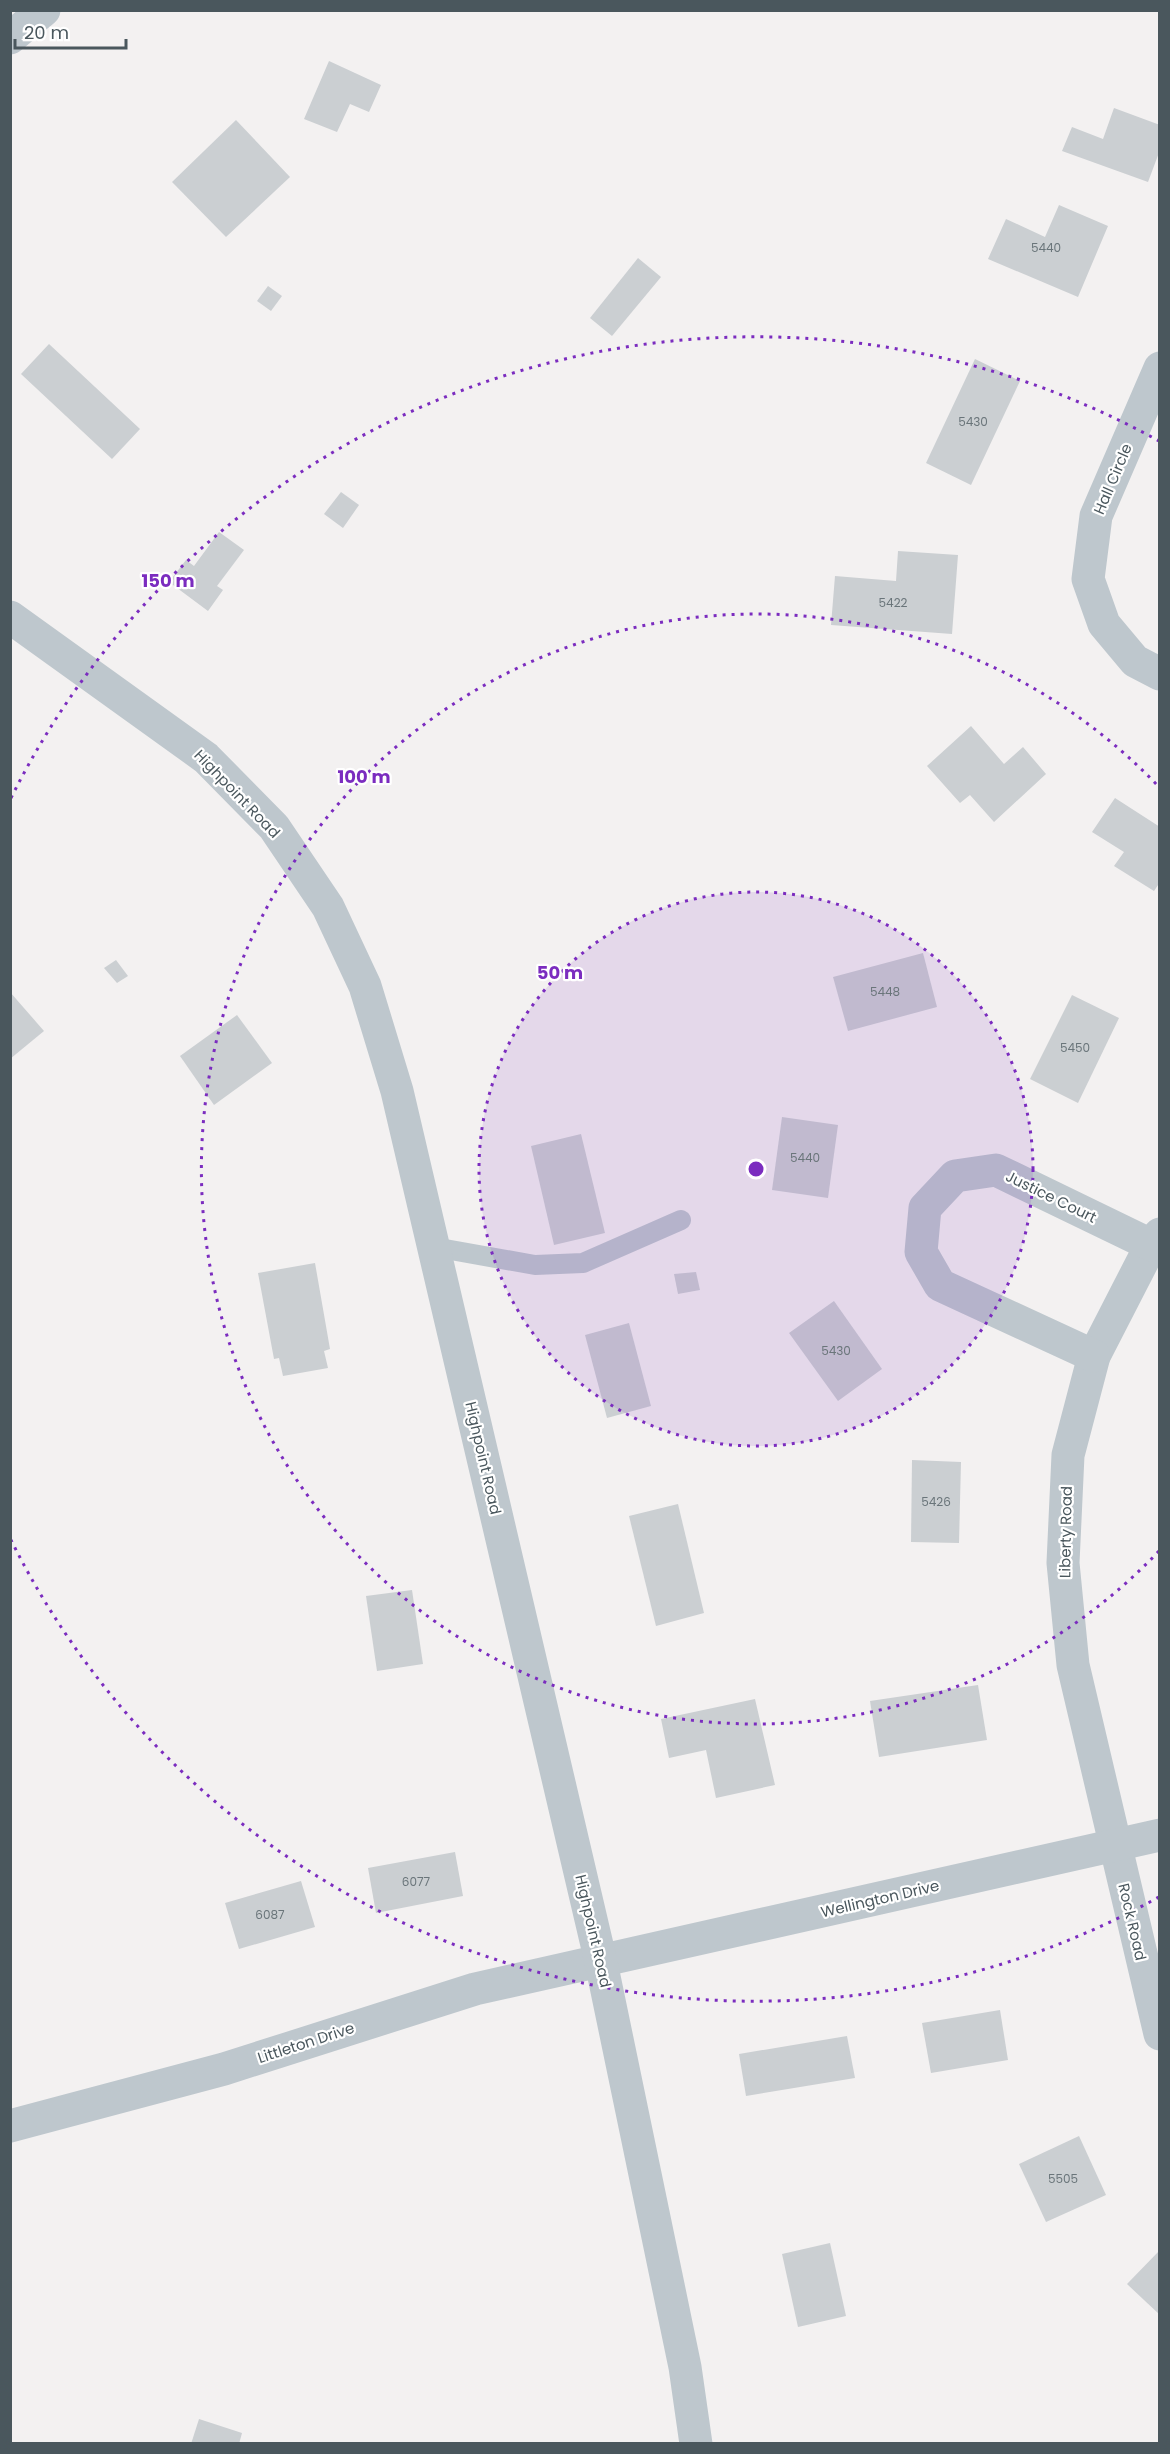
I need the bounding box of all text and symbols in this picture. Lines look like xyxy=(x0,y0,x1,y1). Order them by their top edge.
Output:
scale bar xyxy=(15,12,126,50)
text: 20 m xyxy=(24,20,69,45)
house number: 5440 xyxy=(1031,239,1061,256)
house number: 5430 xyxy=(958,413,988,430)
street label: Hall Circle xyxy=(1088,440,1137,517)
text: 150 m xyxy=(141,568,195,593)
house number: 5422 xyxy=(879,594,908,611)
street label: Highpoint Road xyxy=(190,745,285,842)
text: 100 m xyxy=(337,764,391,789)
text: 50 m xyxy=(537,960,583,985)
house number: 5448 xyxy=(870,983,900,1000)
house number: 5450 xyxy=(1060,1039,1090,1056)
house number: 5440 xyxy=(790,1149,820,1166)
centre of rings xyxy=(746,1159,766,1179)
street label: Justice Court xyxy=(1002,1165,1100,1228)
house number: 5430 xyxy=(821,1342,851,1359)
street label: Highpoint Road xyxy=(460,1399,507,1516)
street label: Liberty Road xyxy=(1054,1486,1077,1578)
house number: 5426 xyxy=(921,1493,951,1510)
street label: Highpoint Road xyxy=(570,1872,617,1989)
house number: 6077 xyxy=(402,1873,431,1890)
street label: Wellington Drive xyxy=(819,1875,941,1922)
street label: Rock Road xyxy=(1113,1881,1152,1963)
house number: 6087 xyxy=(255,1906,285,1923)
street label: Littleton Drive xyxy=(255,2017,357,2068)
house number: 5505 xyxy=(1048,2170,1078,2187)

